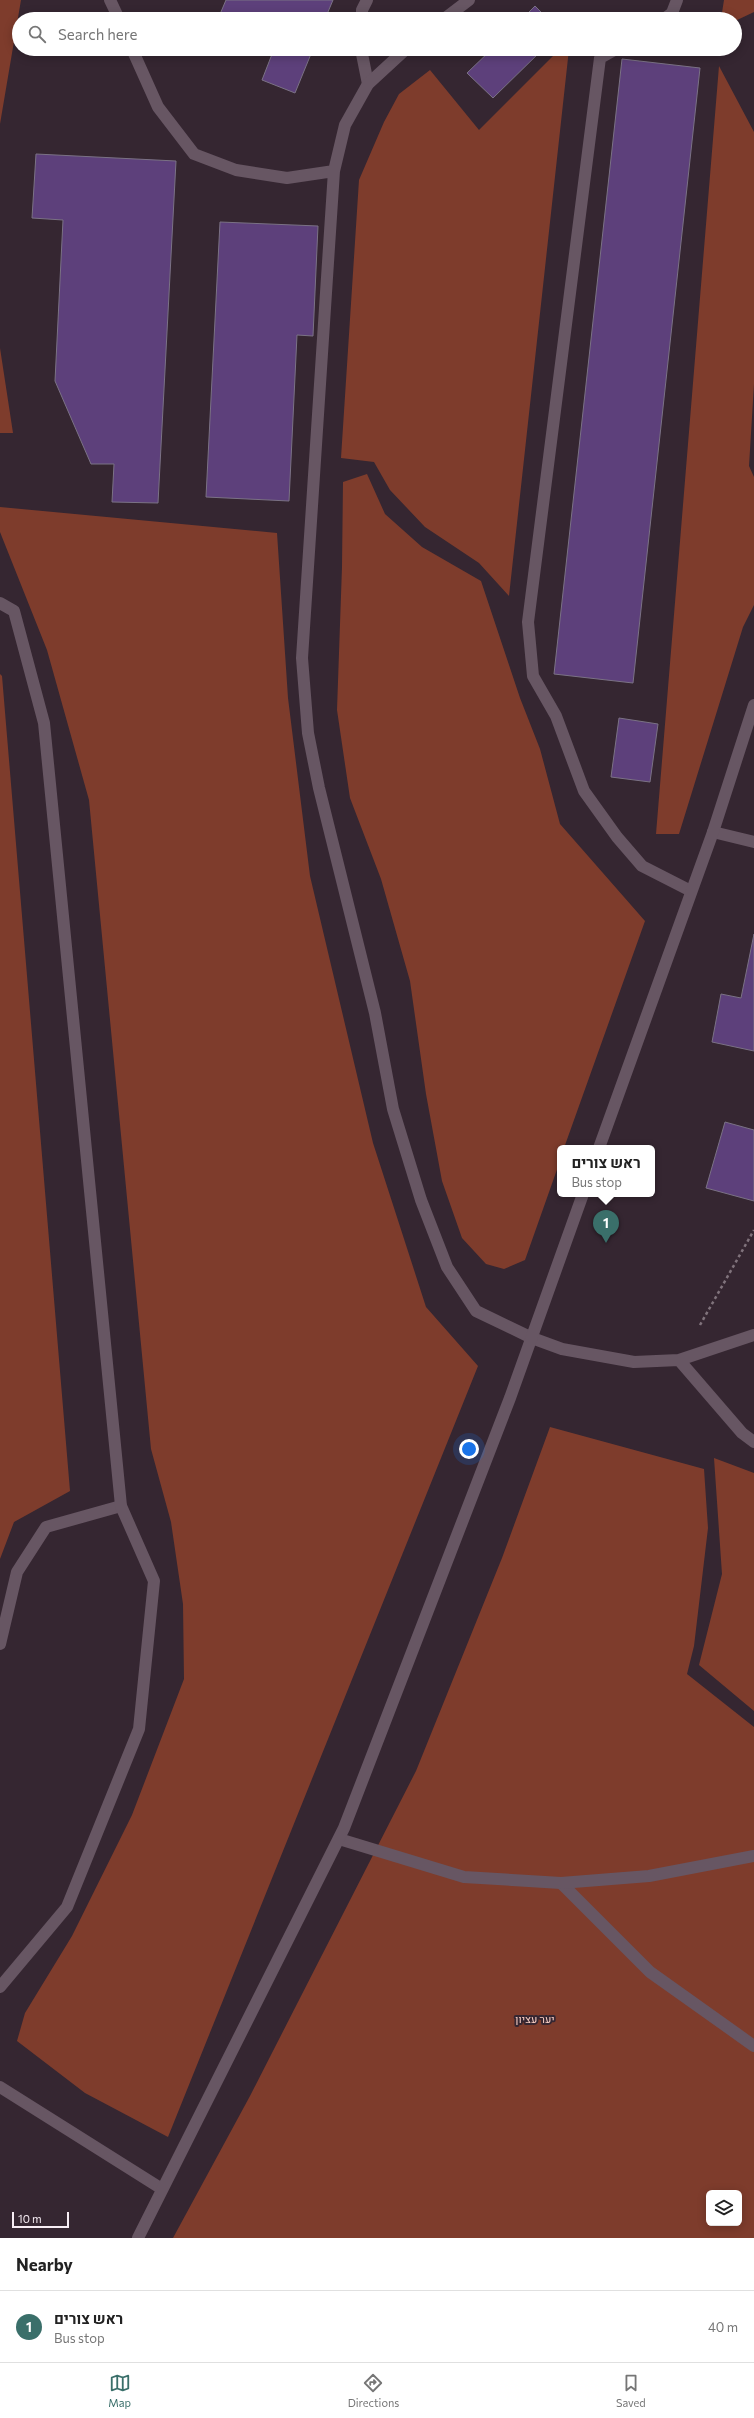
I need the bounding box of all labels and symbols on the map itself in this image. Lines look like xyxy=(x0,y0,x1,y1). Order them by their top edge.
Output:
pin: 1 xyxy=(593,1210,619,1243)
your location xyxy=(459,1439,479,1459)
park label: יער עציון xyxy=(515,2012,555,2025)
scale bar xyxy=(12,2210,69,2229)

